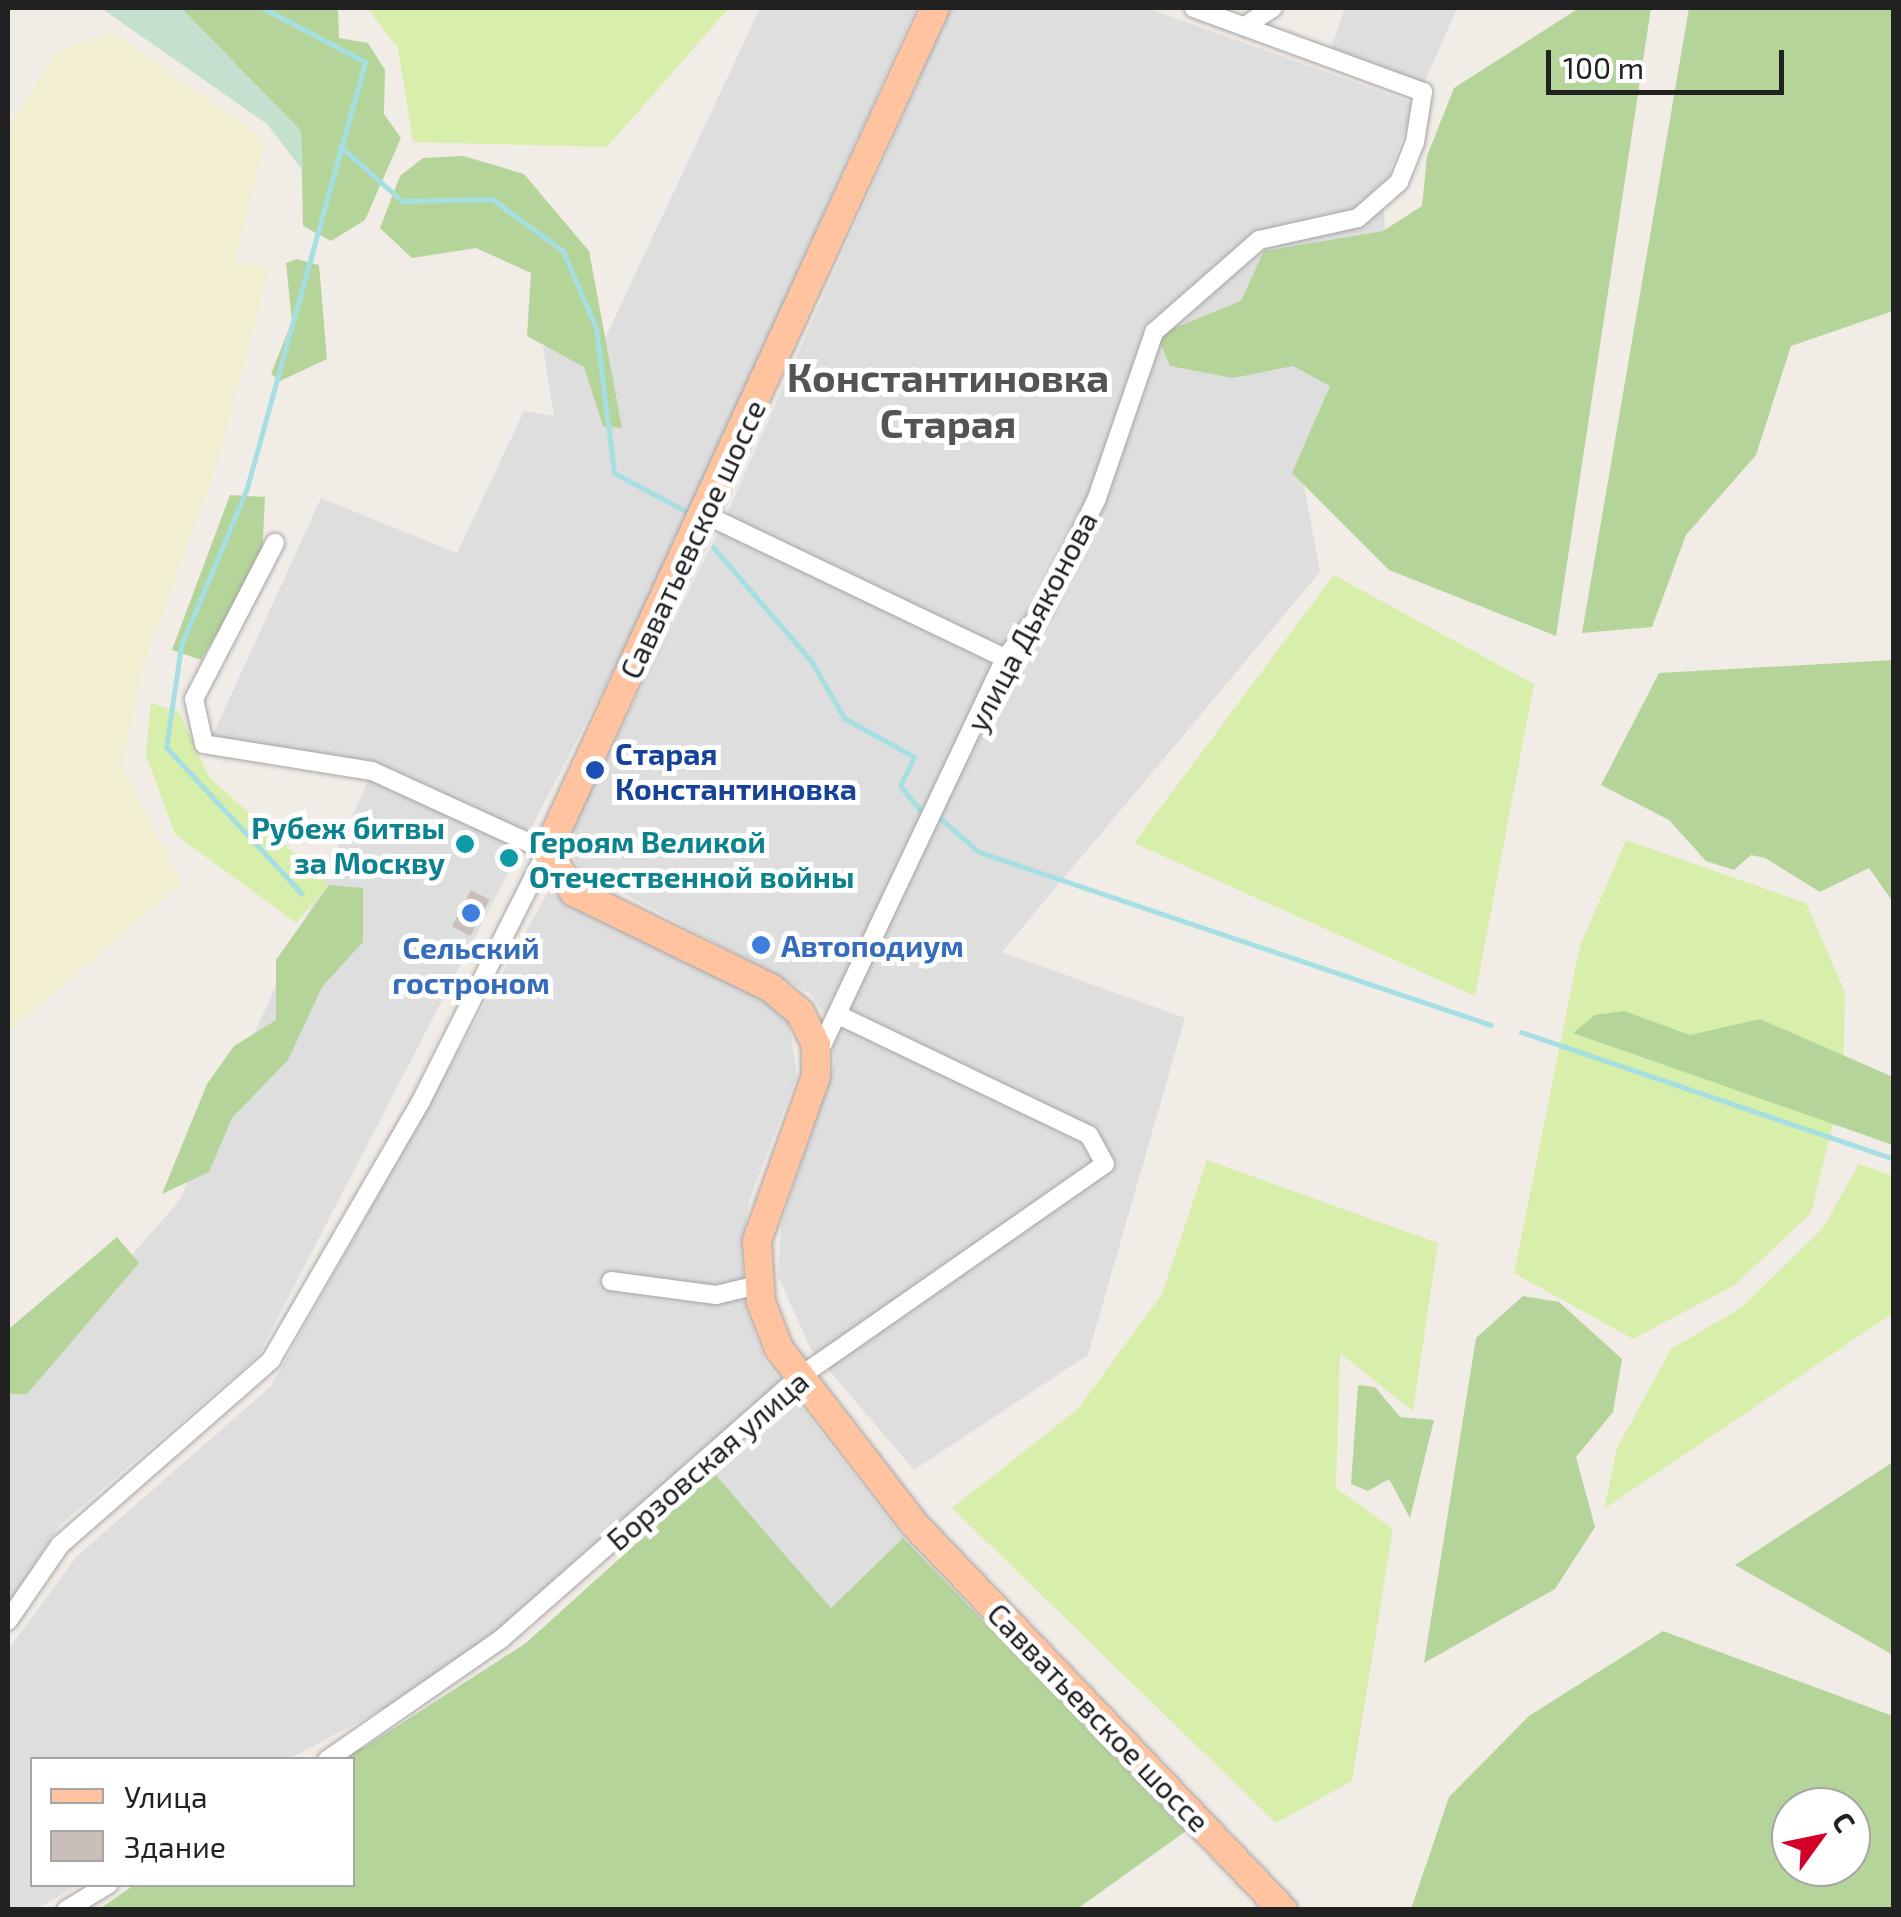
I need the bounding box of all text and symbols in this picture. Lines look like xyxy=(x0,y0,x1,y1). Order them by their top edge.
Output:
scale bar xyxy=(1551,30,1788,92)
text: 100 m xyxy=(1563,49,1644,85)
district label: Константиновка Старая xyxy=(787,352,1109,446)
street label: Савватьевское шоссе xyxy=(612,394,772,684)
street label: улица Дьяконова xyxy=(958,505,1104,737)
place label: Старая Константиновка xyxy=(615,735,857,806)
marker: Старая Константиновка xyxy=(584,759,606,781)
place label: Рубеж битвы за Москву xyxy=(251,809,445,880)
place label: Героям Великой Отечественной войны xyxy=(529,823,854,894)
marker: Рубеж битвы за Москву xyxy=(454,833,476,855)
marker: Героям Великой Отечественной войны xyxy=(498,847,520,869)
marker: Сельский гостроном xyxy=(460,902,482,924)
place label: Автоподиум xyxy=(781,927,964,963)
place label: Сельский гостроном xyxy=(392,929,550,1000)
marker: Автоподиум xyxy=(750,934,772,956)
street label: Борзовская улица xyxy=(599,1363,815,1557)
street label: Савватьевское шоссе xyxy=(981,1595,1217,1839)
legend xyxy=(30,1757,355,1887)
text: Улица xyxy=(124,1778,208,1814)
north arrow xyxy=(1771,1787,1871,1887)
text: С xyxy=(1826,1806,1863,1838)
text: Здание xyxy=(124,1828,226,1864)

